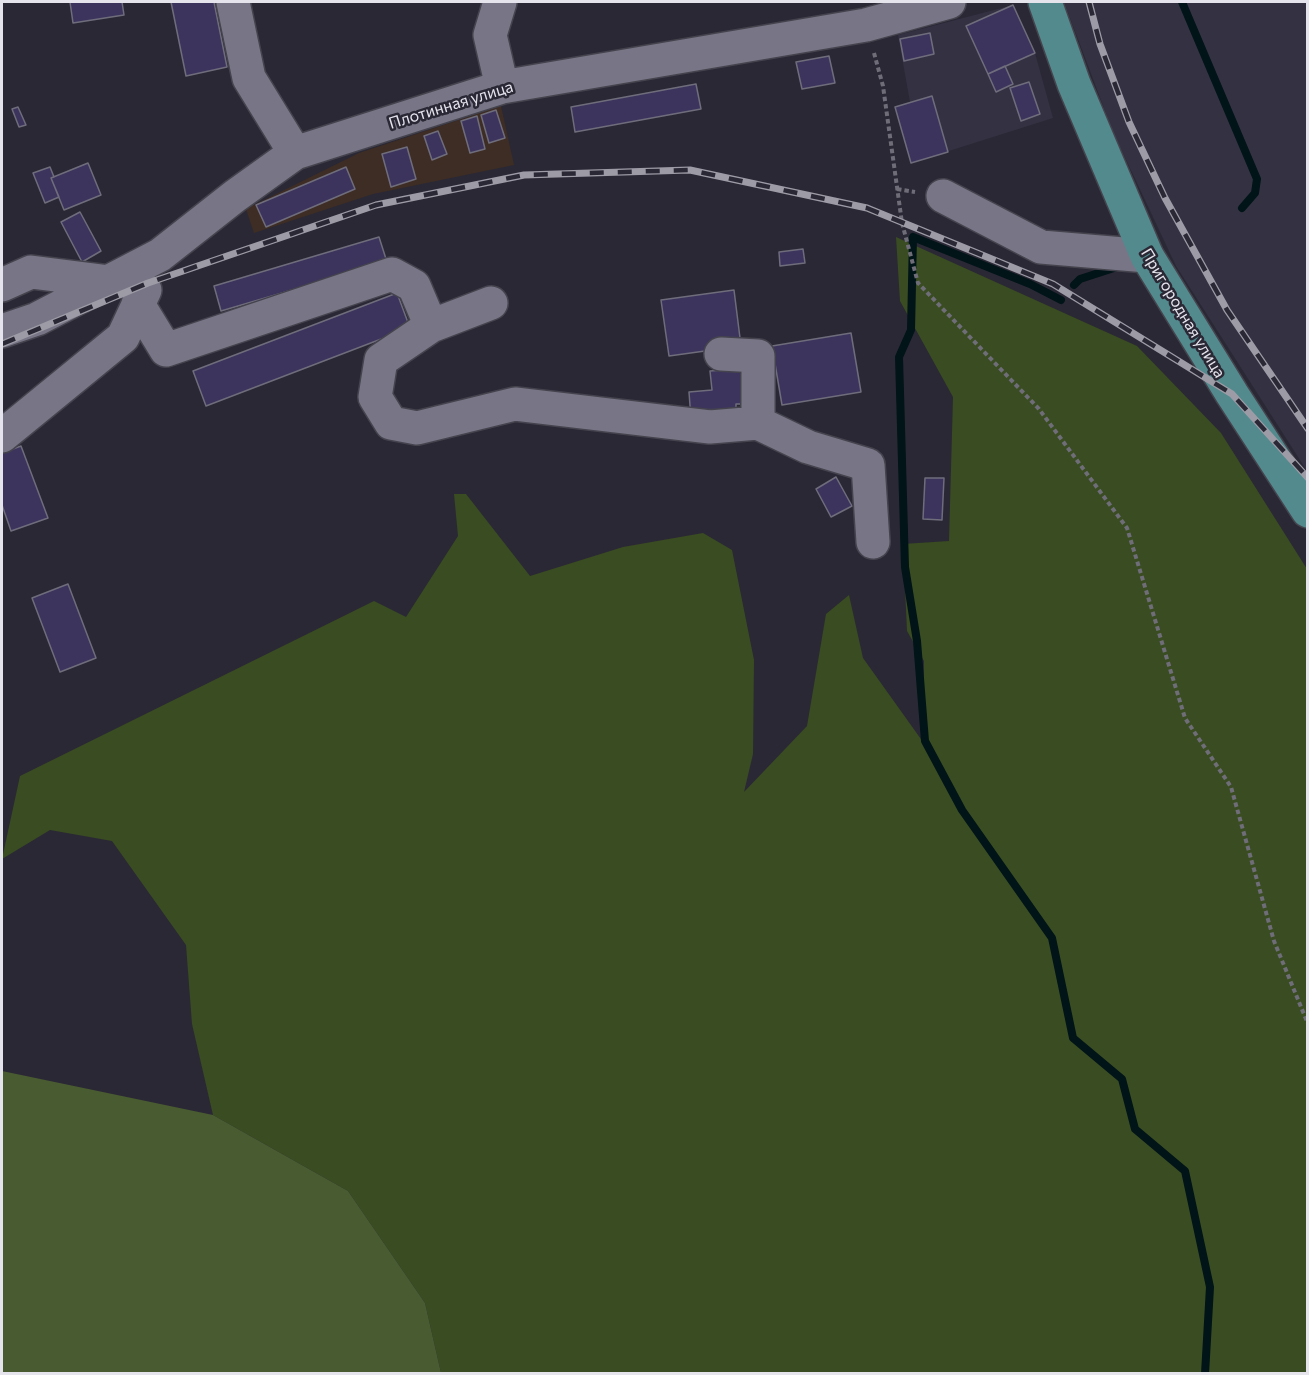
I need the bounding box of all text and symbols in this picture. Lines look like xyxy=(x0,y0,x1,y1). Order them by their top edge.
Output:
street label: Плотинная улица xyxy=(386,77,516,133)
street label: Пригородная улица xyxy=(1137,245,1229,381)

